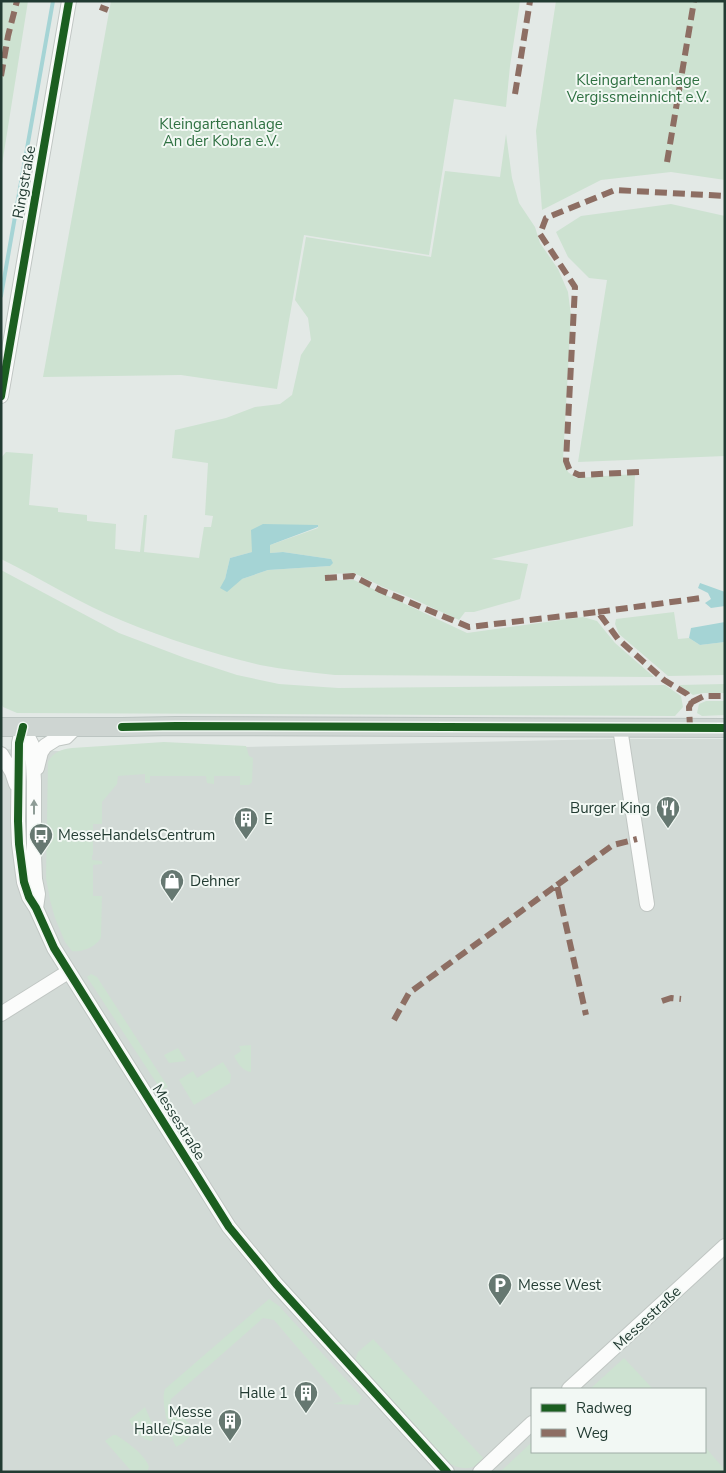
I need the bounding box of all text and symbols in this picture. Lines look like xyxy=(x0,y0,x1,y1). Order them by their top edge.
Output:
park label: Kleingartenanlage Vergissmeinnicht e.V. xyxy=(566,70,709,107)
park label: Kleingartenanlage An der Kobra e.V. xyxy=(159,114,283,151)
street label: Ringstraße xyxy=(8,144,40,220)
restaurant icon: Burger King xyxy=(655,795,681,829)
place label: Burger King xyxy=(570,798,650,818)
one-way arrow xyxy=(30,799,38,815)
building icon: E xyxy=(233,806,259,840)
place label: E xyxy=(264,809,273,829)
bus stop icon: MesseHandelsCentrum xyxy=(28,822,54,856)
place label: MesseHandelsCentrum xyxy=(58,825,215,845)
shop icon: Dehner xyxy=(159,868,185,902)
place label: Dehner xyxy=(190,871,240,891)
street label: Messestraße xyxy=(148,1080,210,1164)
parking icon: Messe West xyxy=(487,1272,513,1306)
place label: Messe West xyxy=(518,1275,602,1295)
street label: Messestraße xyxy=(609,1281,685,1355)
building icon: Halle 1 xyxy=(293,1380,319,1414)
place label: Halle 1 xyxy=(239,1383,288,1403)
legend xyxy=(531,1388,706,1453)
text: Radweg xyxy=(576,1398,632,1418)
place label: Messe Halle/Saale xyxy=(134,1402,212,1439)
building icon: Messe Halle/Saale xyxy=(217,1408,243,1442)
text: Weg xyxy=(576,1423,608,1443)

